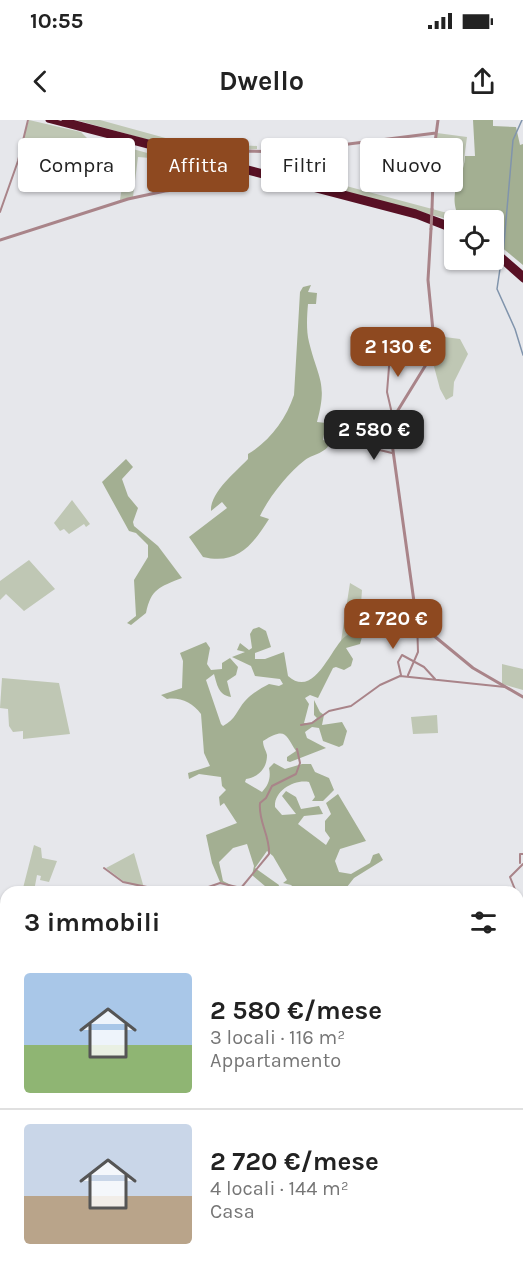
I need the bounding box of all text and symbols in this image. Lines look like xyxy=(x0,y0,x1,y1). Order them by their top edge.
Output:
text: 10:55 xyxy=(30,8,83,34)
icon: back xyxy=(24,65,57,98)
text: Dwello xyxy=(219,65,304,97)
icon: share xyxy=(466,65,499,98)
chip: Compra xyxy=(18,138,135,192)
chip: Affitta xyxy=(147,138,249,192)
chip: Filtri xyxy=(261,138,348,192)
chip: Nuovo xyxy=(360,138,463,192)
map controls xyxy=(444,210,504,270)
button: locate xyxy=(444,210,504,270)
pin: 2 130 € xyxy=(343,327,453,378)
text: 2 130 € xyxy=(364,335,432,358)
pin: 2 580 € xyxy=(319,410,429,461)
text: 2 580 € xyxy=(338,418,410,441)
pin: 2 720 € xyxy=(338,599,448,650)
text: 2 720 € xyxy=(358,607,428,630)
icon: filters xyxy=(467,906,500,939)
text: 3 immobili xyxy=(24,907,160,938)
text: 2 580 €/mese xyxy=(210,995,382,1026)
icon: home xyxy=(72,997,144,1069)
text: 3 locali · 116 m² xyxy=(210,1026,345,1049)
text: Appartamento xyxy=(210,1049,341,1072)
text: 2 720 €/mese xyxy=(210,1146,379,1177)
icon: home xyxy=(72,1148,144,1220)
text: 4 locali · 144 m² xyxy=(210,1177,349,1200)
text: Casa xyxy=(210,1200,255,1223)

